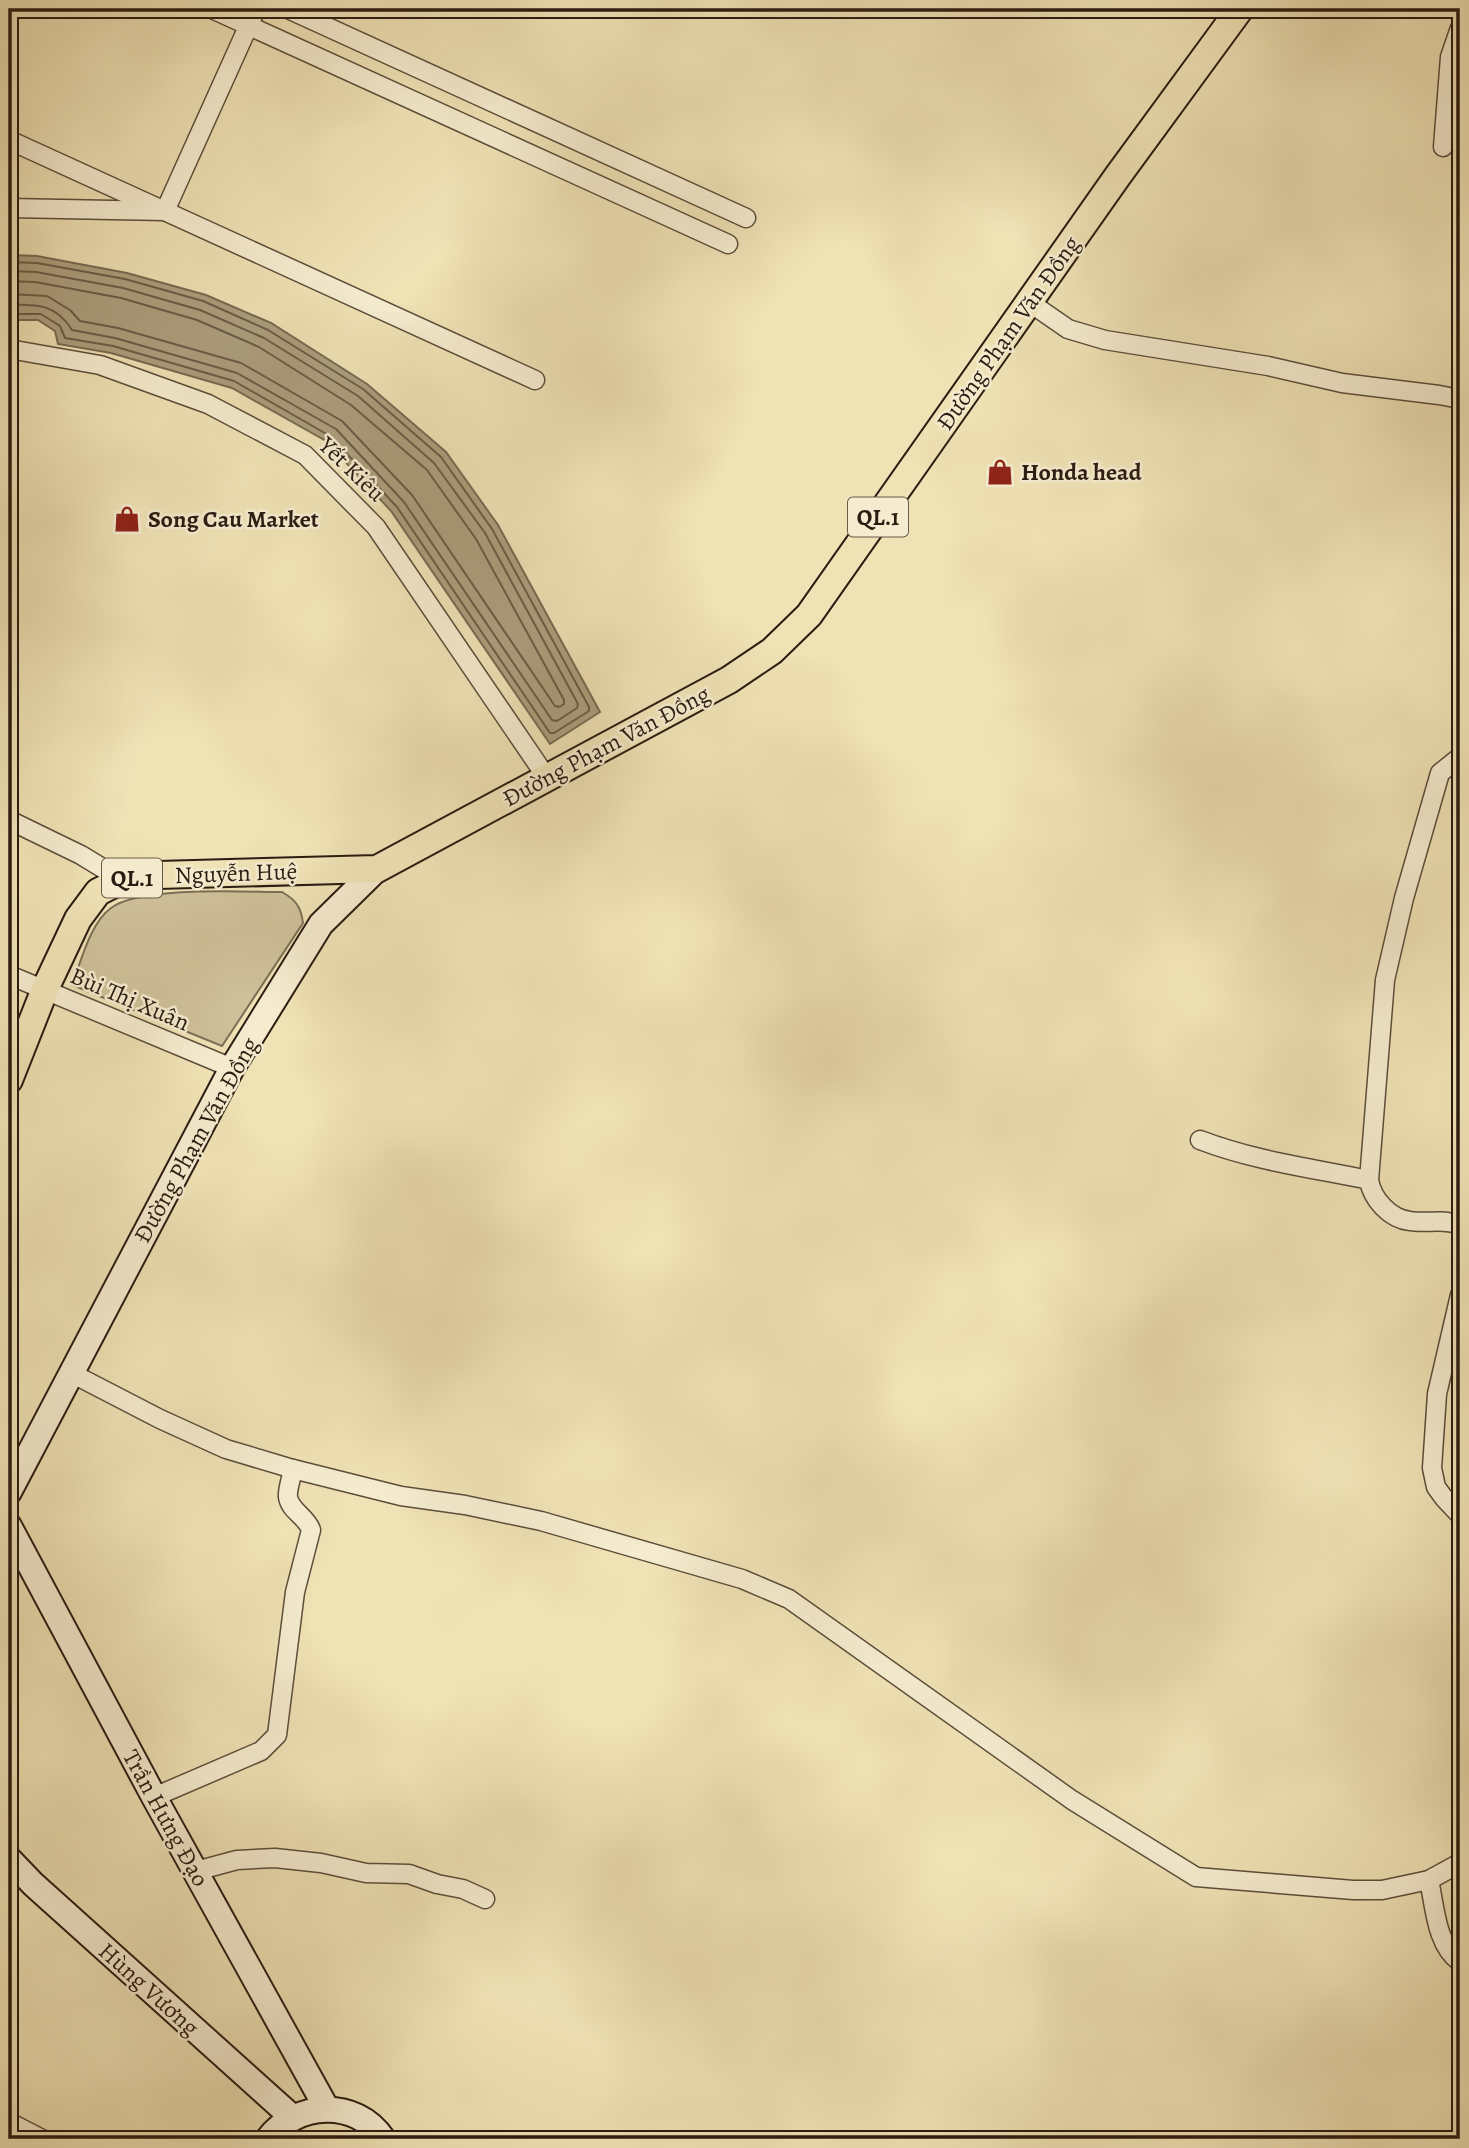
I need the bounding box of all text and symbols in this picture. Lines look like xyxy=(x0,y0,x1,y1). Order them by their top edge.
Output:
street label: Đường Phạm Văn Đồng xyxy=(929,229,1087,437)
street label: Yết Kiêu xyxy=(311,429,392,509)
place label: Honda head xyxy=(1021,456,1142,488)
shop icon: Honda head xyxy=(985,457,1015,487)
road number: QL.1 xyxy=(848,498,908,537)
place label: Song Cau Market xyxy=(148,503,319,535)
shop icon: Song Cau Market xyxy=(112,504,142,534)
street label: Đường Phạm Văn Đồng xyxy=(497,678,715,814)
street label: Nguyễn Huệ xyxy=(174,855,298,891)
road number: QL.1 xyxy=(102,858,162,898)
street label: Bùi Thị Xuân xyxy=(65,960,195,1038)
street label: Đường Phạm Văn Đồng xyxy=(126,1031,266,1249)
street label: Trần Hưng Đạo xyxy=(115,1744,217,1892)
street label: Hùng Vương xyxy=(92,1935,206,2043)

